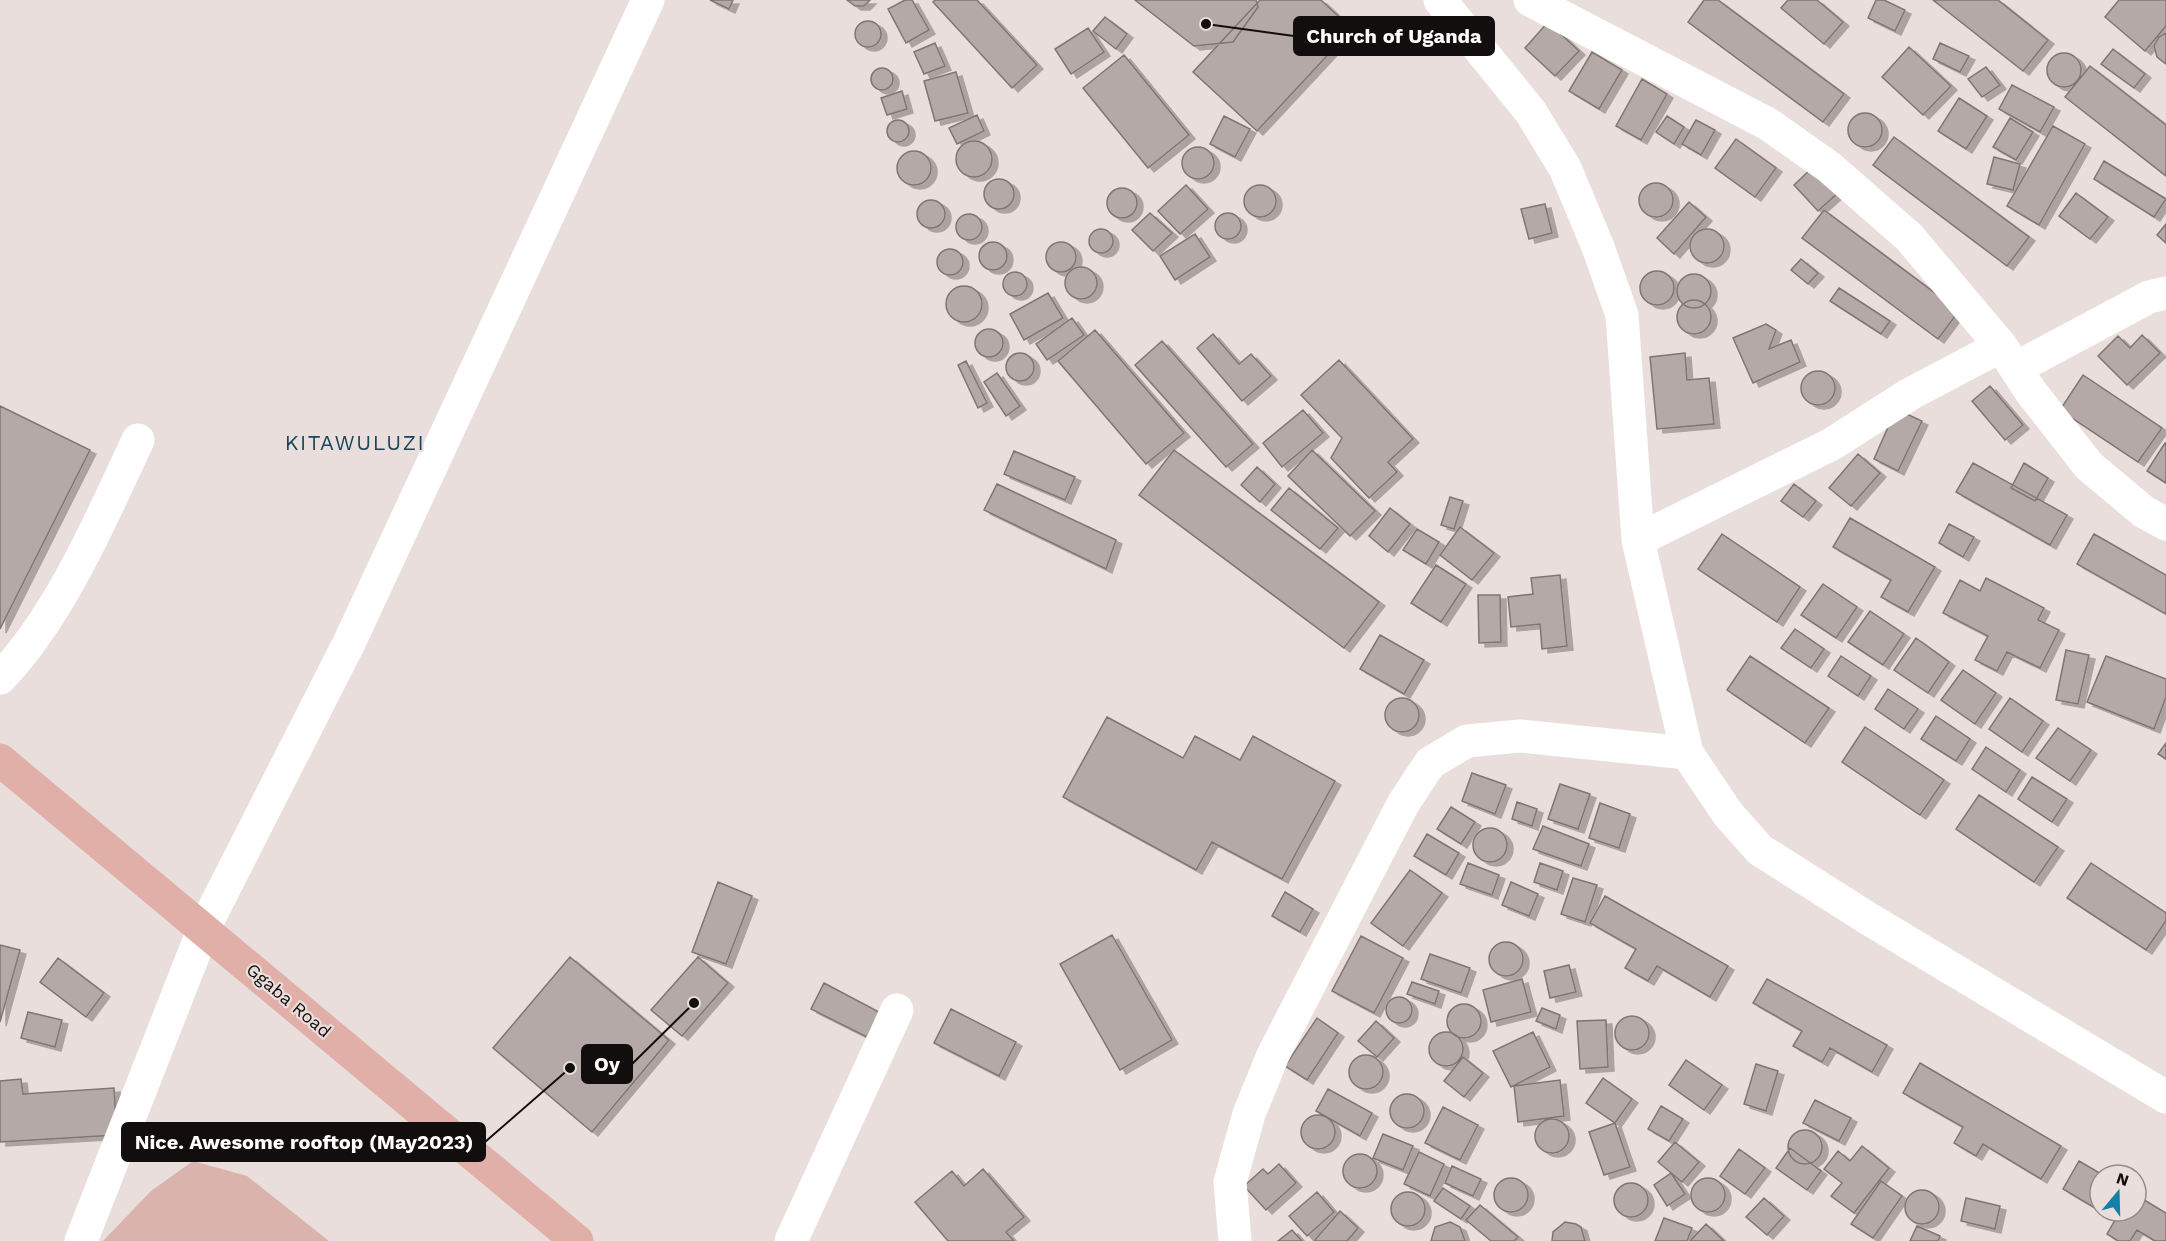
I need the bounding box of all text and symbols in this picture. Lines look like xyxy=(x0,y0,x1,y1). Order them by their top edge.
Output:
callout: Church of Uganda xyxy=(1294,17,1494,55)
text: Church of Uganda xyxy=(1306,24,1482,48)
district label: KITAWULUZI xyxy=(285,430,425,455)
street label: Ggaba Road xyxy=(242,959,336,1041)
callout: Oy xyxy=(582,1045,632,1083)
text: Oy xyxy=(594,1052,621,1076)
callout: Nice. Awesome rooftop (May2023) xyxy=(122,1123,485,1161)
text: Nice. Awesome rooftop (May2023) xyxy=(135,1130,473,1154)
north arrow xyxy=(2088,1163,2148,1223)
text: N xyxy=(2114,1168,2131,1190)

